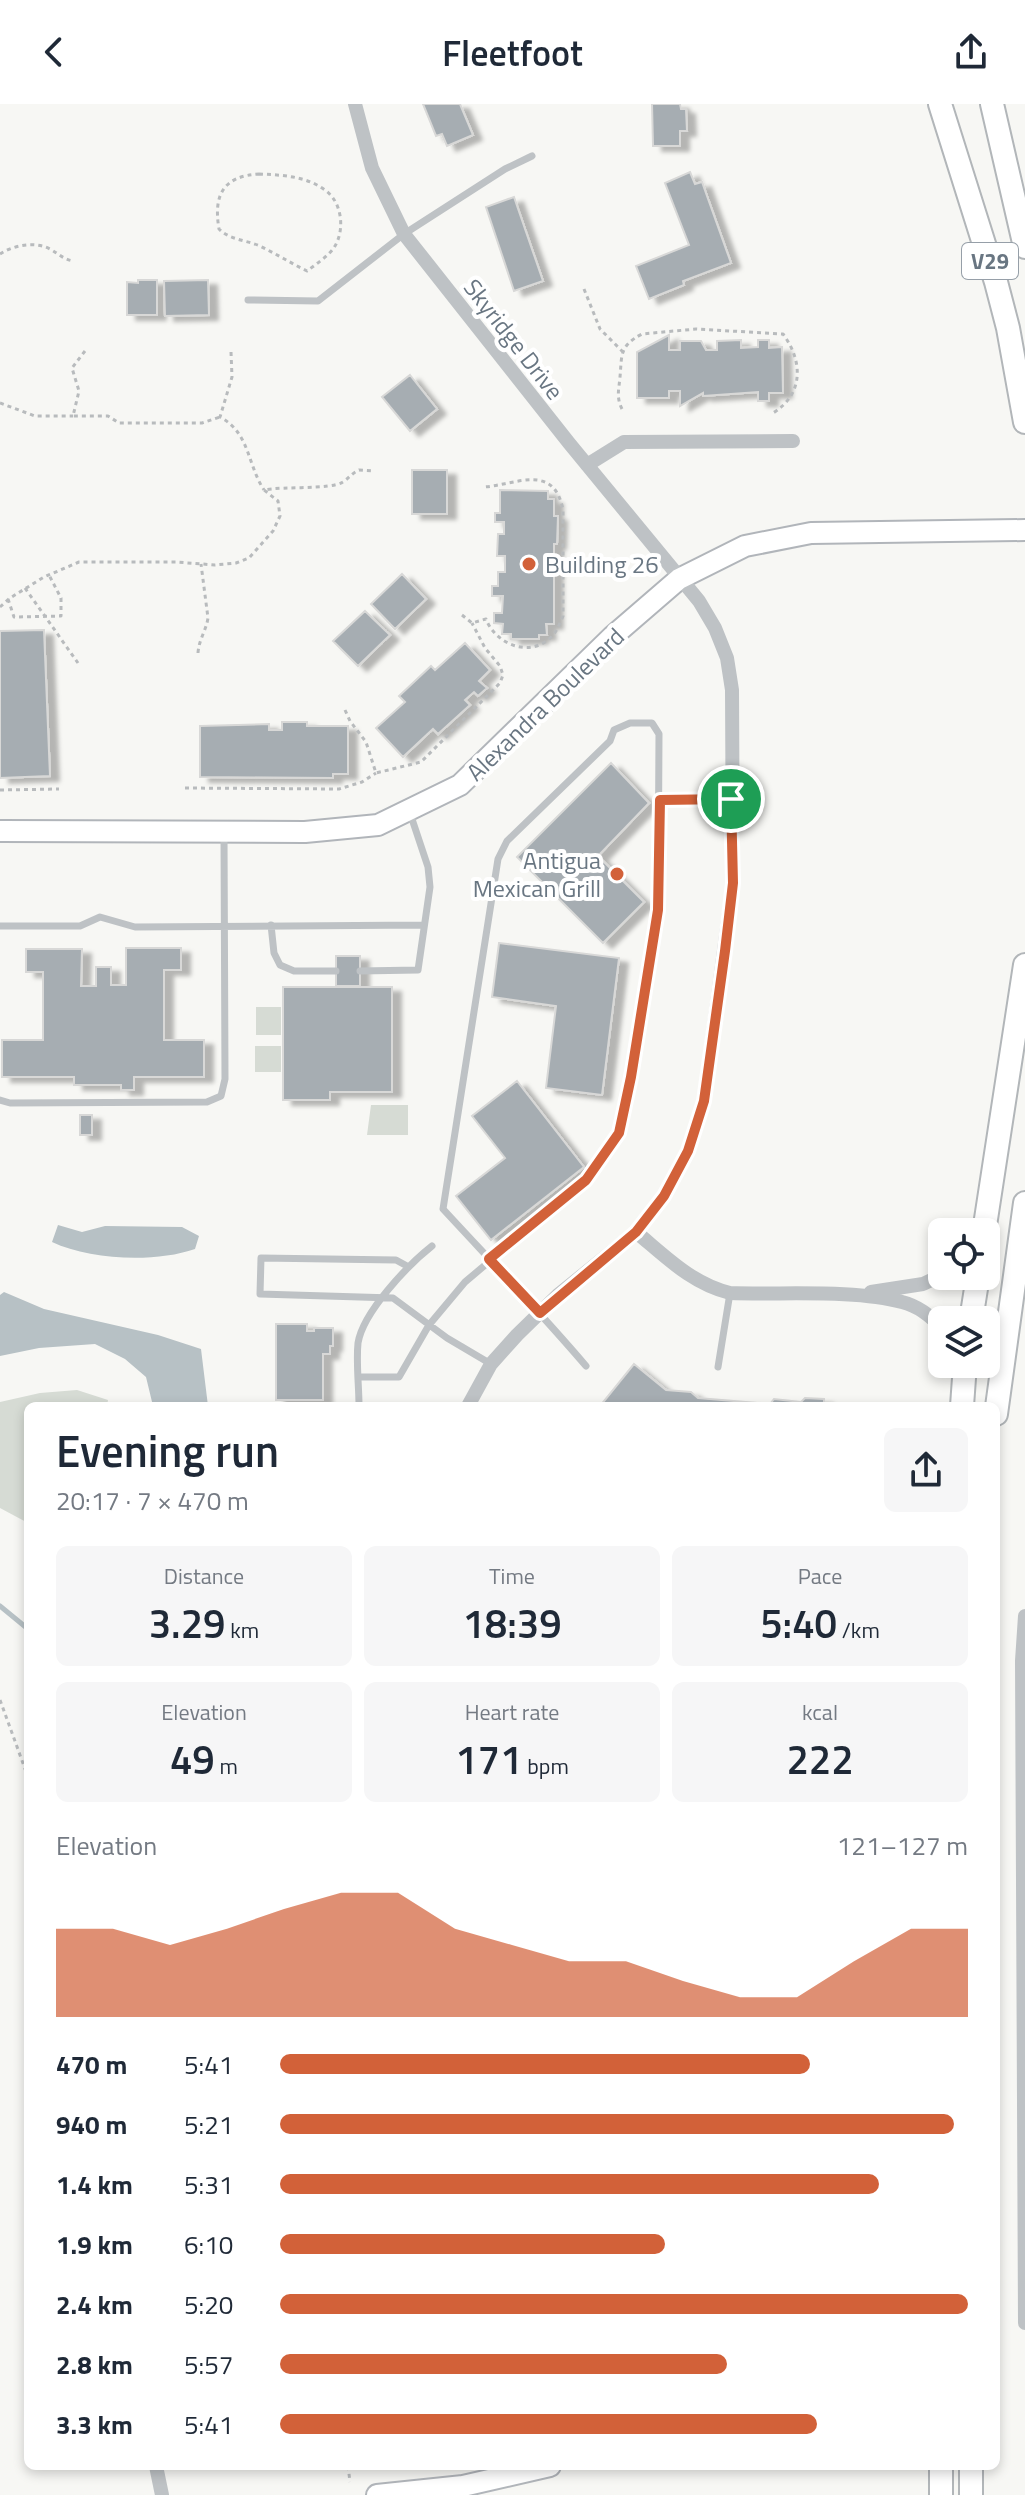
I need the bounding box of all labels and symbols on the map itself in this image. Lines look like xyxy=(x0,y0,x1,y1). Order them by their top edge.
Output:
road number: V29 xyxy=(962,243,1018,279)
street label: Skyridge Drive xyxy=(455,271,573,407)
place label: Building 26 xyxy=(545,546,659,582)
marker: Building 26 xyxy=(520,555,538,573)
street label: Alexandra Boulevard xyxy=(458,619,632,789)
pin xyxy=(697,765,765,833)
place label: Antigua Mexican Grill xyxy=(473,842,601,906)
marker: Antigua Mexican Grill xyxy=(608,865,626,883)

